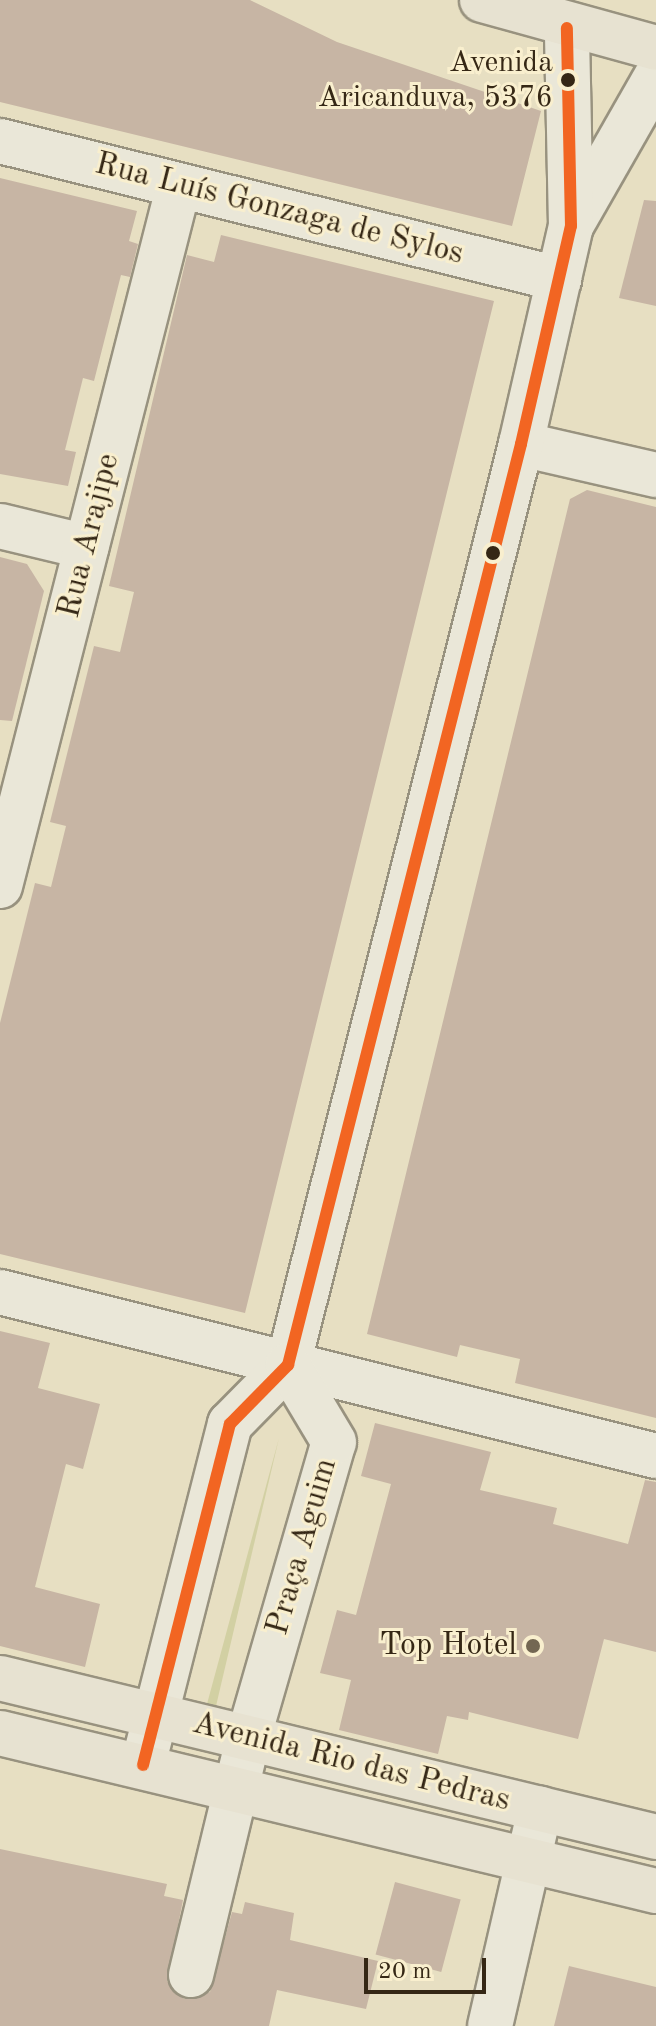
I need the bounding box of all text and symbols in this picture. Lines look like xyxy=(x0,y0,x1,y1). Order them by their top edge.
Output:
place label: Avenida Aricanduva, 5376 xyxy=(318,45,553,116)
marker: Avenida Aricanduva, 5376 xyxy=(560,72,576,88)
street label: Rua Luís Gonzaga de Sylos xyxy=(91,146,467,274)
street label: Rua Arajipe xyxy=(51,450,129,622)
unlabelled marker xyxy=(485,545,501,561)
street label: Praça Aguim xyxy=(259,1454,347,1640)
place label: Top Hotel xyxy=(379,1627,517,1665)
marker: Top Hotel xyxy=(524,1637,542,1655)
street label: Avenida Rio das Pedras xyxy=(188,1705,514,1821)
scale bar xyxy=(368,1942,490,1992)
text: 20 m xyxy=(378,1960,432,1984)

